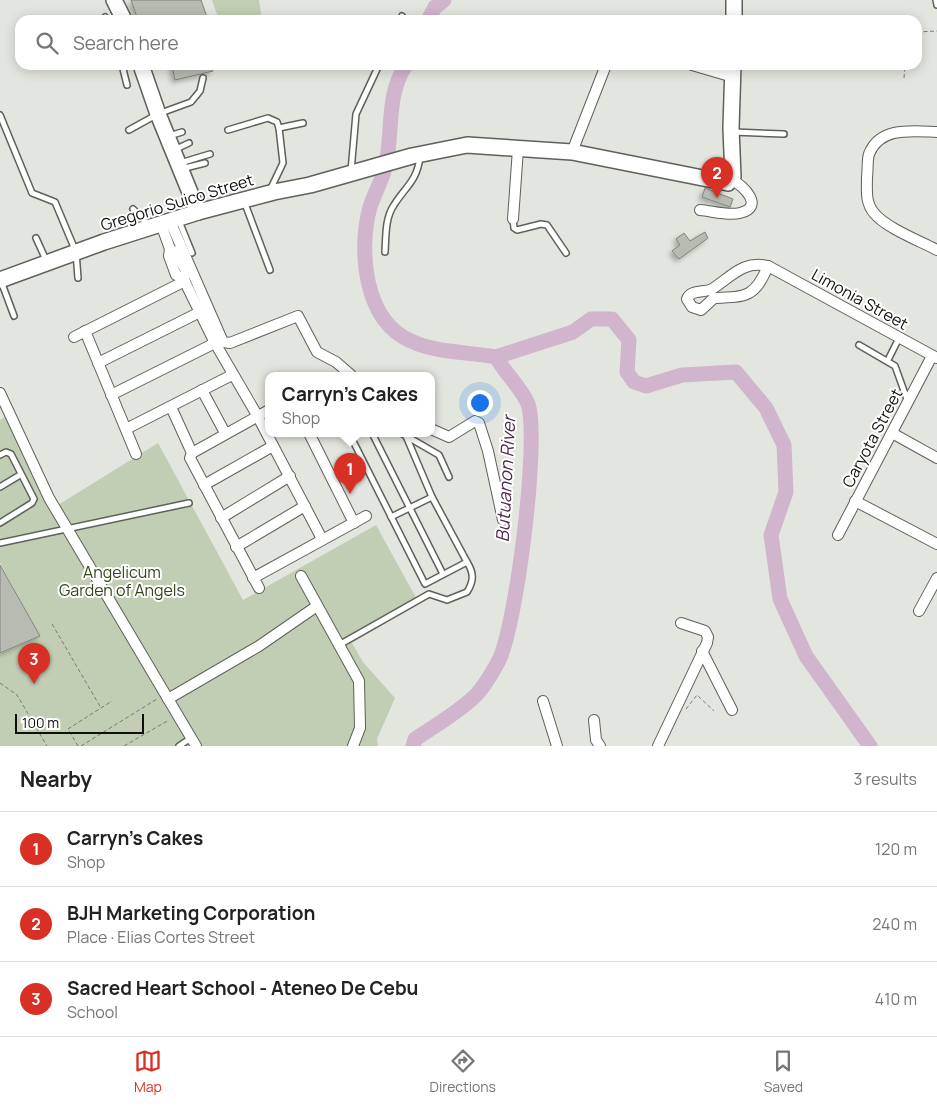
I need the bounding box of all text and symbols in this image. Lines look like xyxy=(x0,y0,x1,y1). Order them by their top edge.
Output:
search box xyxy=(15,15,922,70)
icon: search xyxy=(33,29,61,57)
text: Search here xyxy=(73,30,179,56)
pin: 2 xyxy=(701,157,733,198)
street label: Gregorio Suico Street xyxy=(98,168,256,236)
street label: Limonia Street xyxy=(808,263,912,335)
popup xyxy=(265,372,435,437)
text: Carryn's Cakes xyxy=(282,381,418,407)
street label: Caryota Street xyxy=(837,385,907,491)
your location xyxy=(467,390,493,416)
text: Shop xyxy=(282,407,320,429)
water label: Butuanon River xyxy=(490,413,520,543)
pin: 1 xyxy=(334,453,366,494)
park label: Angelicum Garden of Angels xyxy=(59,561,185,601)
pin: 3 xyxy=(18,643,50,684)
scale bar xyxy=(15,711,144,734)
text: 100 m xyxy=(22,713,59,732)
text: Nearby xyxy=(20,765,92,793)
text: 3 results xyxy=(854,768,917,790)
text: Carryn's Cakes xyxy=(67,825,203,851)
text: 1 xyxy=(32,838,40,860)
text: 120 m xyxy=(875,838,917,860)
text: Shop xyxy=(67,851,105,873)
text: BJH Marketing Corporation xyxy=(67,900,315,926)
text: 2 xyxy=(31,913,41,935)
text: 240 m xyxy=(872,913,917,935)
text: Place · Elias Cortes Street xyxy=(67,926,255,948)
text: Sacred Heart School - Ateneo De Cebu xyxy=(67,975,418,1001)
text: 3 xyxy=(31,988,41,1010)
text: 410 m xyxy=(875,988,917,1010)
text: School xyxy=(67,1001,118,1023)
tab: Map xyxy=(134,1047,162,1096)
tab: Directions xyxy=(430,1047,496,1096)
tab: Saved xyxy=(764,1047,803,1096)

